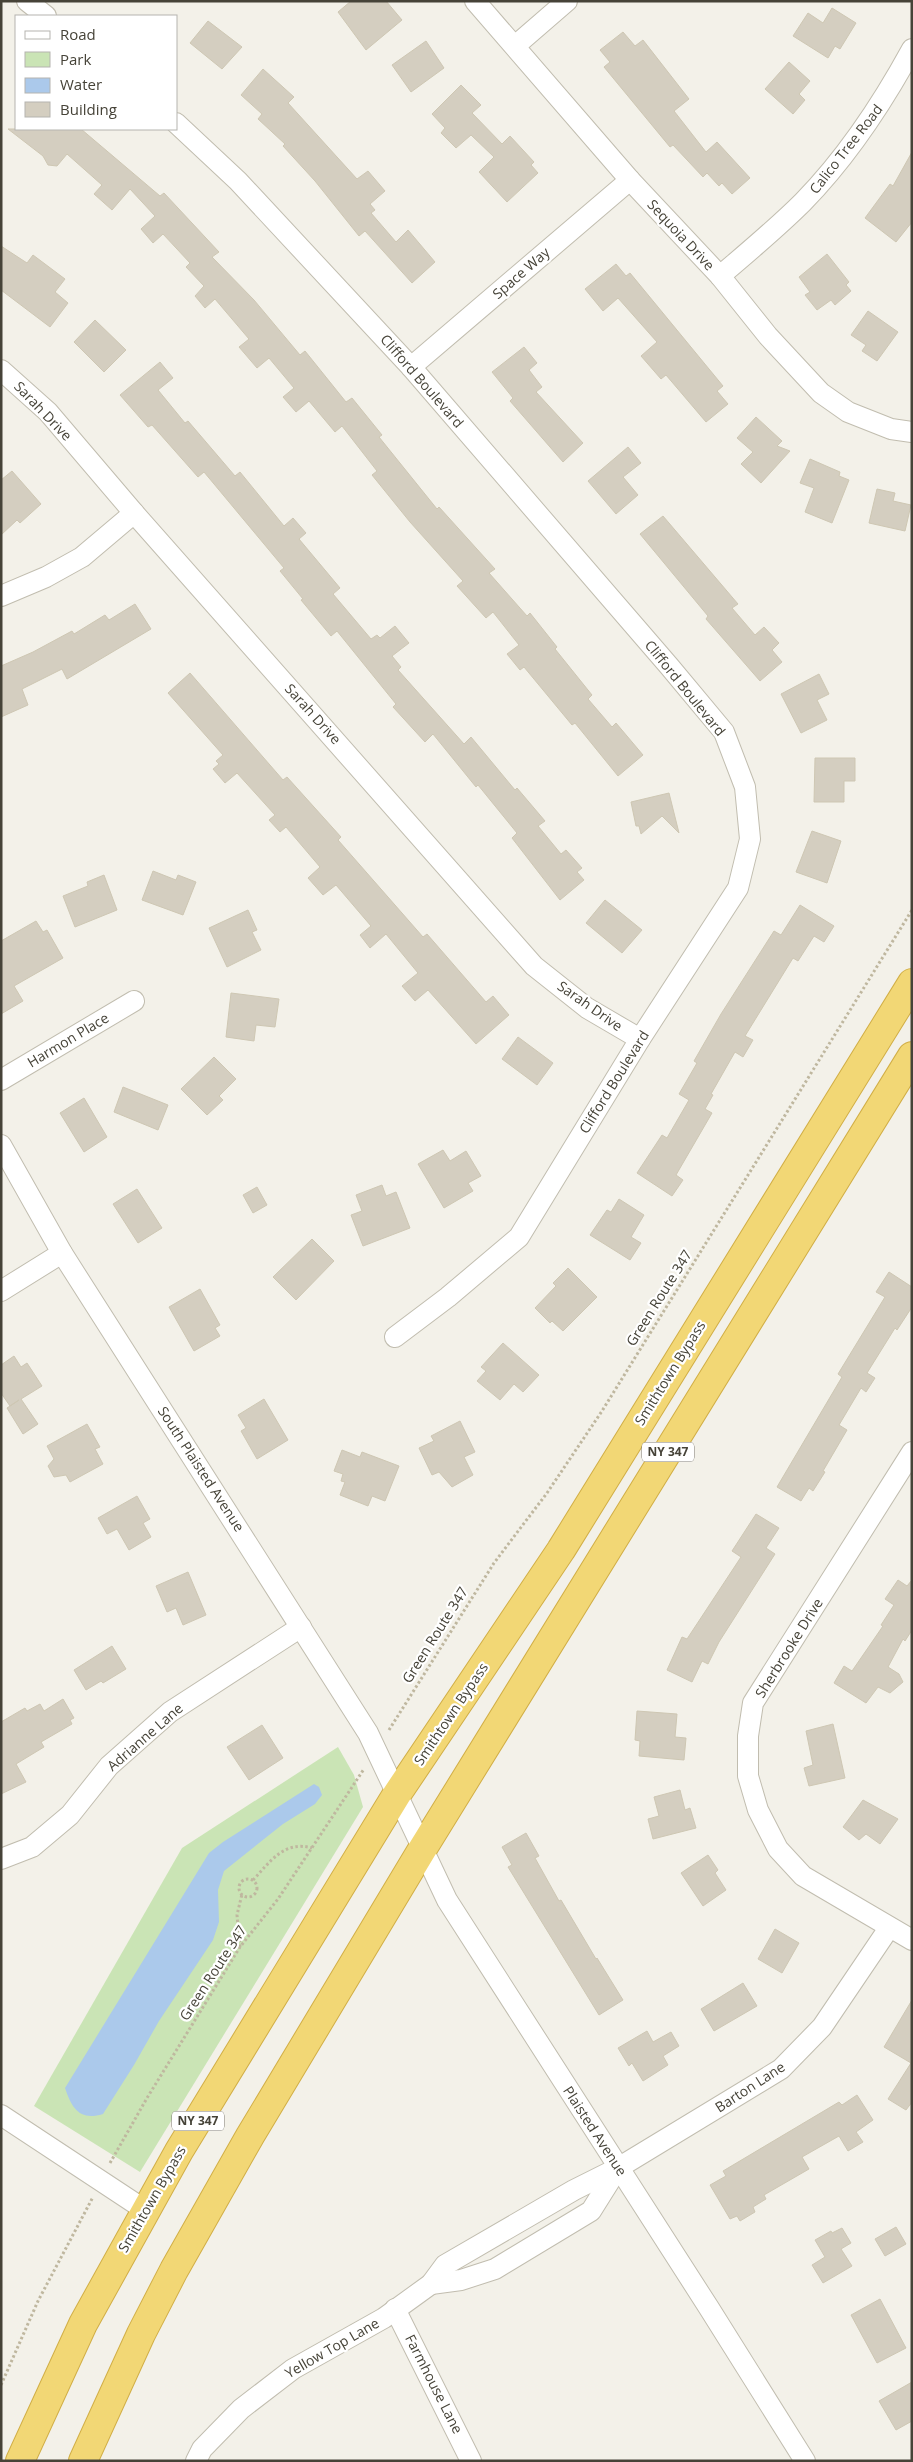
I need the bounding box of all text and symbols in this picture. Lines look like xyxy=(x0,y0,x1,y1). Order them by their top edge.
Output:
legend xyxy=(15,15,178,130)
text: Road xyxy=(60,24,96,44)
text: Park xyxy=(60,49,91,69)
text: Water xyxy=(60,74,102,94)
text: Building xyxy=(60,99,117,119)
street label: Calico Tree Road xyxy=(805,100,887,197)
street label: Sequoia Drive xyxy=(644,195,719,274)
street label: Space Way xyxy=(488,242,554,303)
street label: Clifford Boulevard xyxy=(376,330,468,431)
street label: Sarah Drive xyxy=(10,377,76,444)
street label: Clifford Boulevard xyxy=(641,636,730,740)
street label: Sarah Drive xyxy=(281,679,346,748)
street label: Sarah Drive xyxy=(554,976,627,1035)
street label: Harmon Place xyxy=(24,1008,112,1071)
street label: Clifford Boulevard xyxy=(574,1027,653,1137)
street label: Green Route 347 xyxy=(621,1246,696,1349)
street label: Smithtown Bypass xyxy=(630,1317,710,1429)
street label: South Plaisted Avenue xyxy=(154,1402,249,1535)
road number: NY 347 xyxy=(642,1442,694,1461)
street label: Green Route 347 xyxy=(397,1583,472,1686)
street label: Sherbrooke Drive xyxy=(750,1594,827,1701)
street label: Smithtown Bypass xyxy=(409,1658,492,1769)
street label: Adrianne Lane xyxy=(103,1698,187,1775)
street label: Green Route 347 xyxy=(175,1921,251,2024)
street label: Barton Lane xyxy=(711,2057,788,2116)
street label: Plaisted Avenue xyxy=(559,2082,632,2180)
road number: NY 347 xyxy=(172,2112,224,2130)
street label: Smithtown Bypass xyxy=(113,2142,190,2255)
street label: Yellow Top Lane xyxy=(281,2313,382,2382)
street label: Farmhouse Lane xyxy=(401,2331,468,2437)

